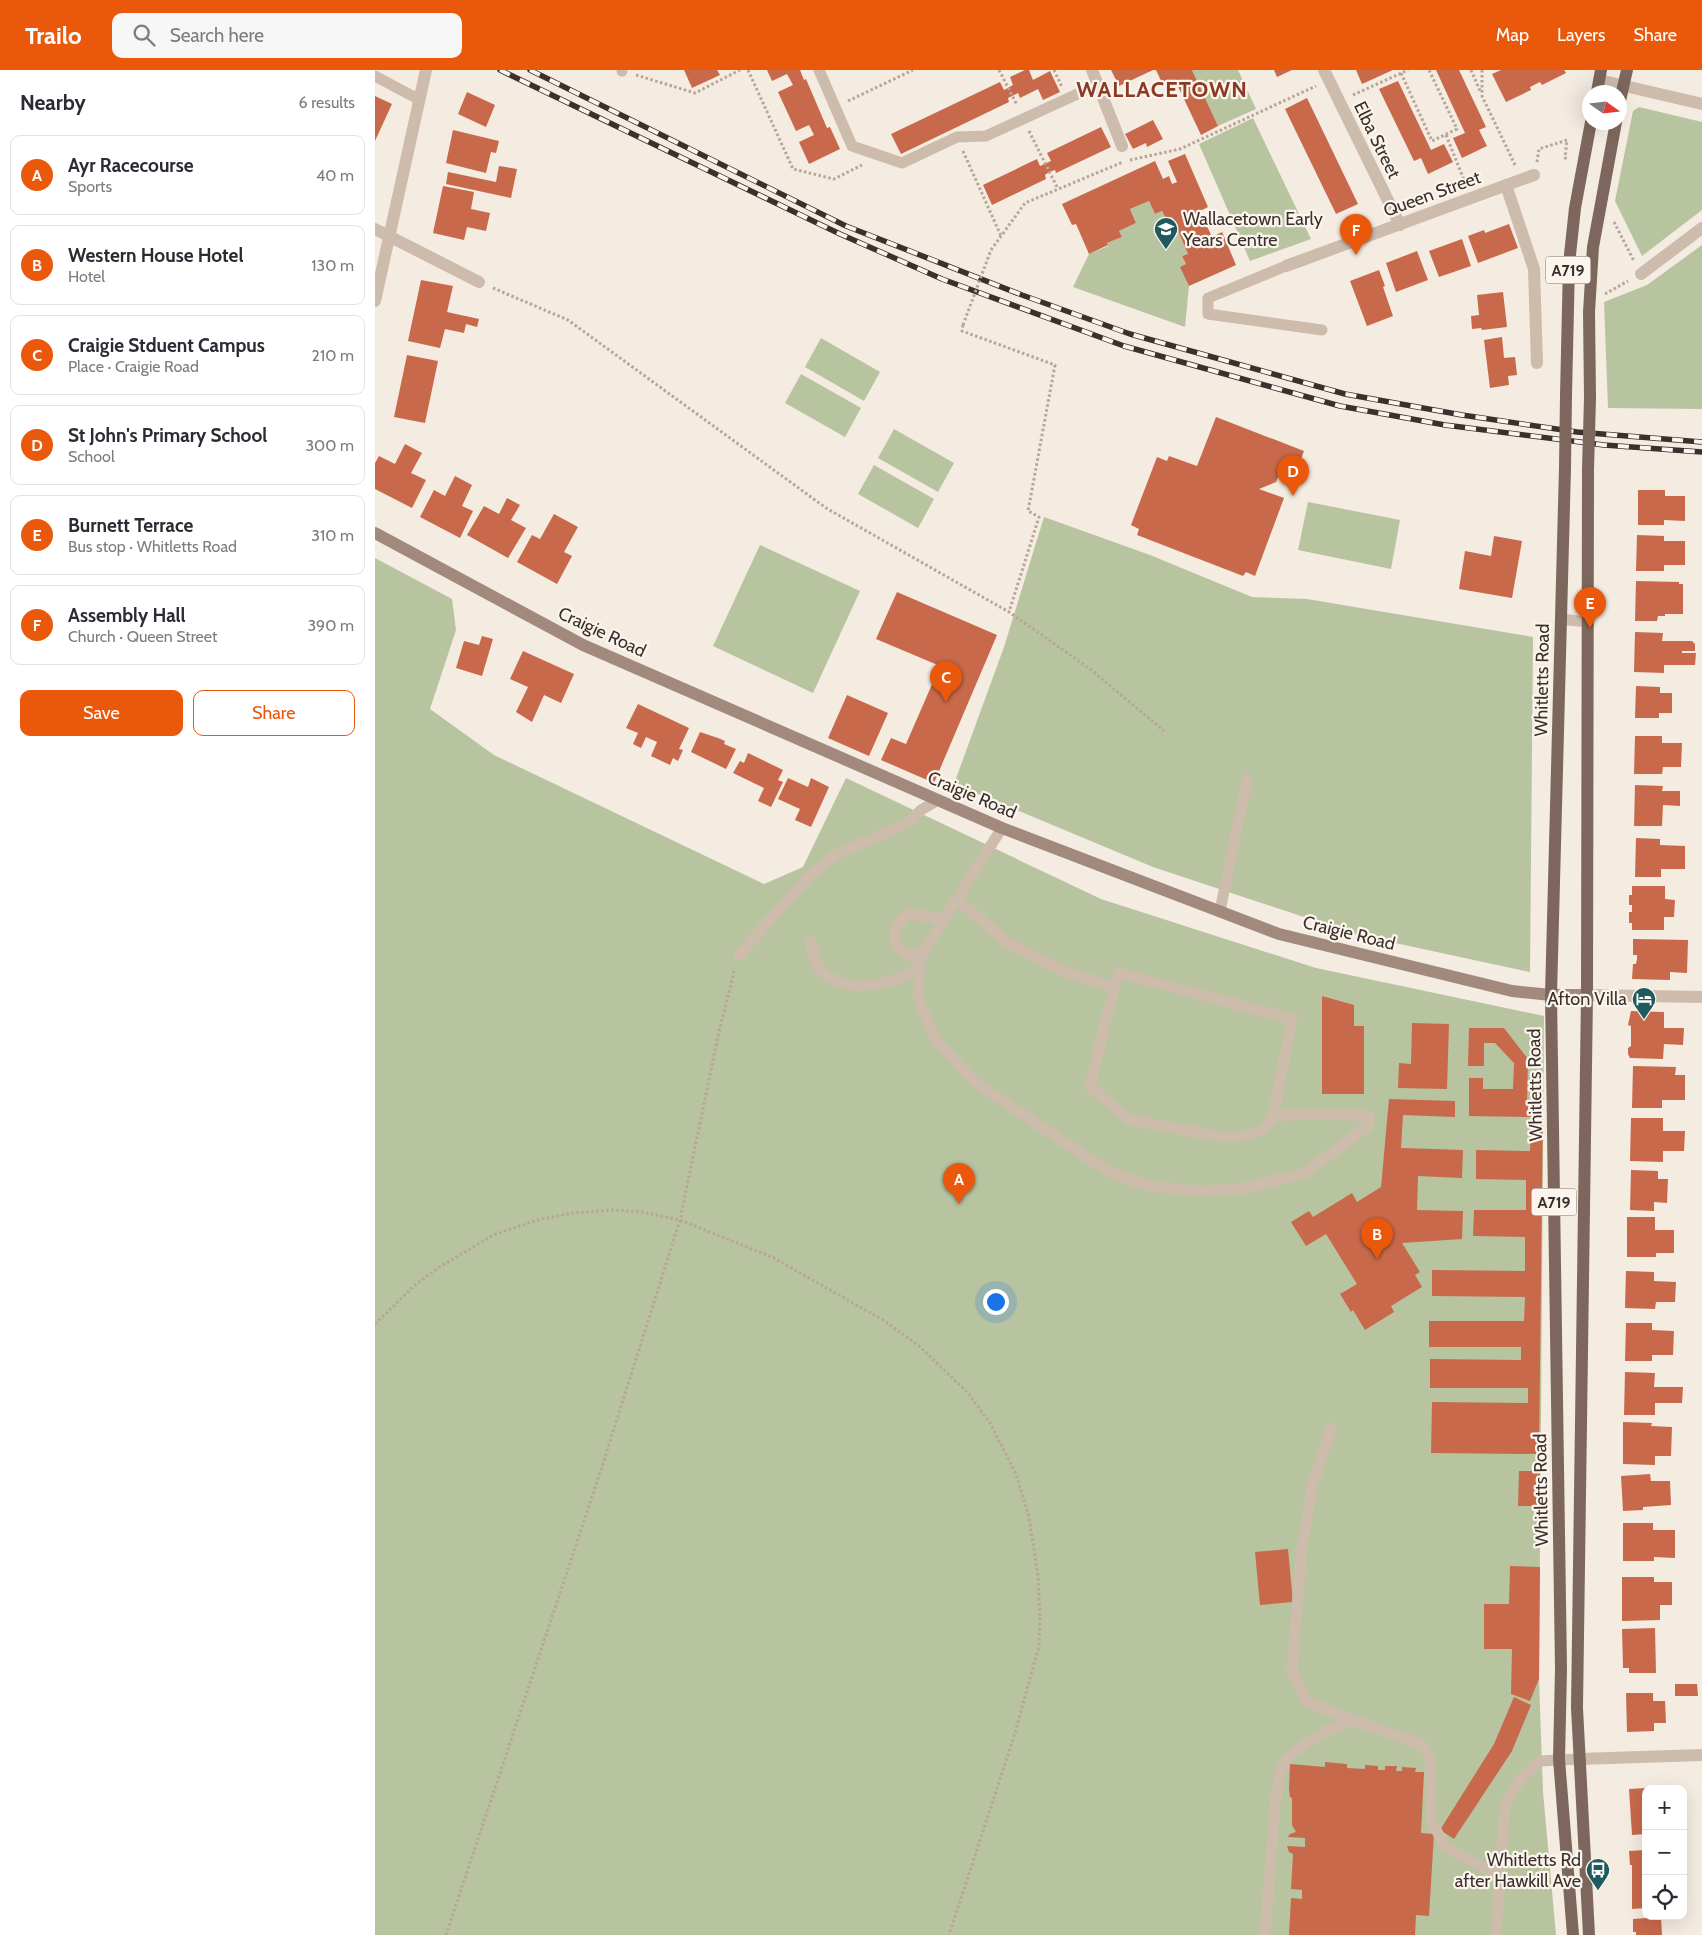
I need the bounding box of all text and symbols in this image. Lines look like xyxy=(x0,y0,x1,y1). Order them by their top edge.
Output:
search box xyxy=(112,13,462,58)
text: Trailo xyxy=(25,21,82,50)
icon: search xyxy=(130,21,158,49)
text: Search here xyxy=(170,24,264,47)
text: Map xyxy=(1496,24,1529,46)
text: Layers xyxy=(1557,24,1606,46)
text: Share xyxy=(1634,24,1677,46)
district label: WALLACETOWN xyxy=(1076,76,1248,103)
north arrow xyxy=(1582,85,1627,130)
text: Nearby xyxy=(20,90,86,115)
text: 6 results xyxy=(299,93,355,112)
street label: Elba Street xyxy=(1349,98,1405,182)
text: Ayr Racecourse xyxy=(68,154,193,177)
text: A xyxy=(32,166,42,185)
text: 40 m xyxy=(316,166,354,185)
street label: Queen Street xyxy=(1380,166,1484,222)
text: Sports xyxy=(68,177,112,196)
place label: Wallacetown Early Years Centre xyxy=(1182,208,1323,251)
pin: F xyxy=(1340,214,1372,255)
school or university icon: Wallacetown Early Years Centre xyxy=(1153,216,1179,250)
text: Western House Hotel xyxy=(68,244,243,267)
text: B xyxy=(32,256,42,275)
text: 130 m xyxy=(311,256,354,275)
road number: A719 xyxy=(1545,256,1591,284)
text: Hotel xyxy=(68,267,105,286)
text: Craigie Stduent Campus xyxy=(68,334,265,357)
text: C xyxy=(32,346,42,365)
text: 210 m xyxy=(312,346,354,365)
text: Place · Craigie Road xyxy=(68,357,199,376)
text: St John's Primary School xyxy=(68,424,267,447)
text: D xyxy=(31,436,43,455)
text: 300 m xyxy=(305,436,354,455)
text: School xyxy=(68,447,115,466)
pin: D xyxy=(1277,455,1309,496)
text: Burnett Terrace xyxy=(68,514,193,537)
text: E xyxy=(32,526,42,545)
text: 310 m xyxy=(311,526,354,545)
text: Bus stop · Whitletts Road xyxy=(68,537,237,556)
pin: E xyxy=(1574,587,1606,628)
street label: Craigie Road xyxy=(555,602,649,662)
text: Assembly Hall xyxy=(68,604,186,627)
text: F xyxy=(33,616,41,635)
text: 390 m xyxy=(307,616,354,635)
street label: Whitletts Road xyxy=(1530,623,1554,737)
text: Church · Queen Street xyxy=(68,627,217,646)
pin: C xyxy=(930,661,962,702)
button: Save xyxy=(20,690,183,736)
button: Share xyxy=(193,690,355,736)
street label: Craigie Road xyxy=(924,766,1020,824)
street label: Craigie Road xyxy=(1301,911,1397,955)
hotel icon: Afton Villa xyxy=(1631,986,1657,1020)
place label: Afton Villa xyxy=(1547,988,1627,1010)
street label: Whitletts Road xyxy=(1523,1028,1547,1142)
pin: A xyxy=(943,1163,975,1204)
road number: A719 xyxy=(1531,1188,1577,1216)
pin: B xyxy=(1361,1218,1393,1259)
your location xyxy=(983,1289,1009,1315)
street label: Whitletts Road xyxy=(1529,1433,1553,1547)
map controls xyxy=(1642,1785,1687,1920)
button: + xyxy=(1642,1785,1687,1830)
button: − xyxy=(1642,1830,1687,1875)
place label: Whitletts Rd after Hawkill Ave xyxy=(1455,1849,1581,1892)
bus stop icon: Whitletts Rd after Hawkill Ave xyxy=(1585,1857,1611,1891)
button: locate xyxy=(1642,1875,1687,1920)

